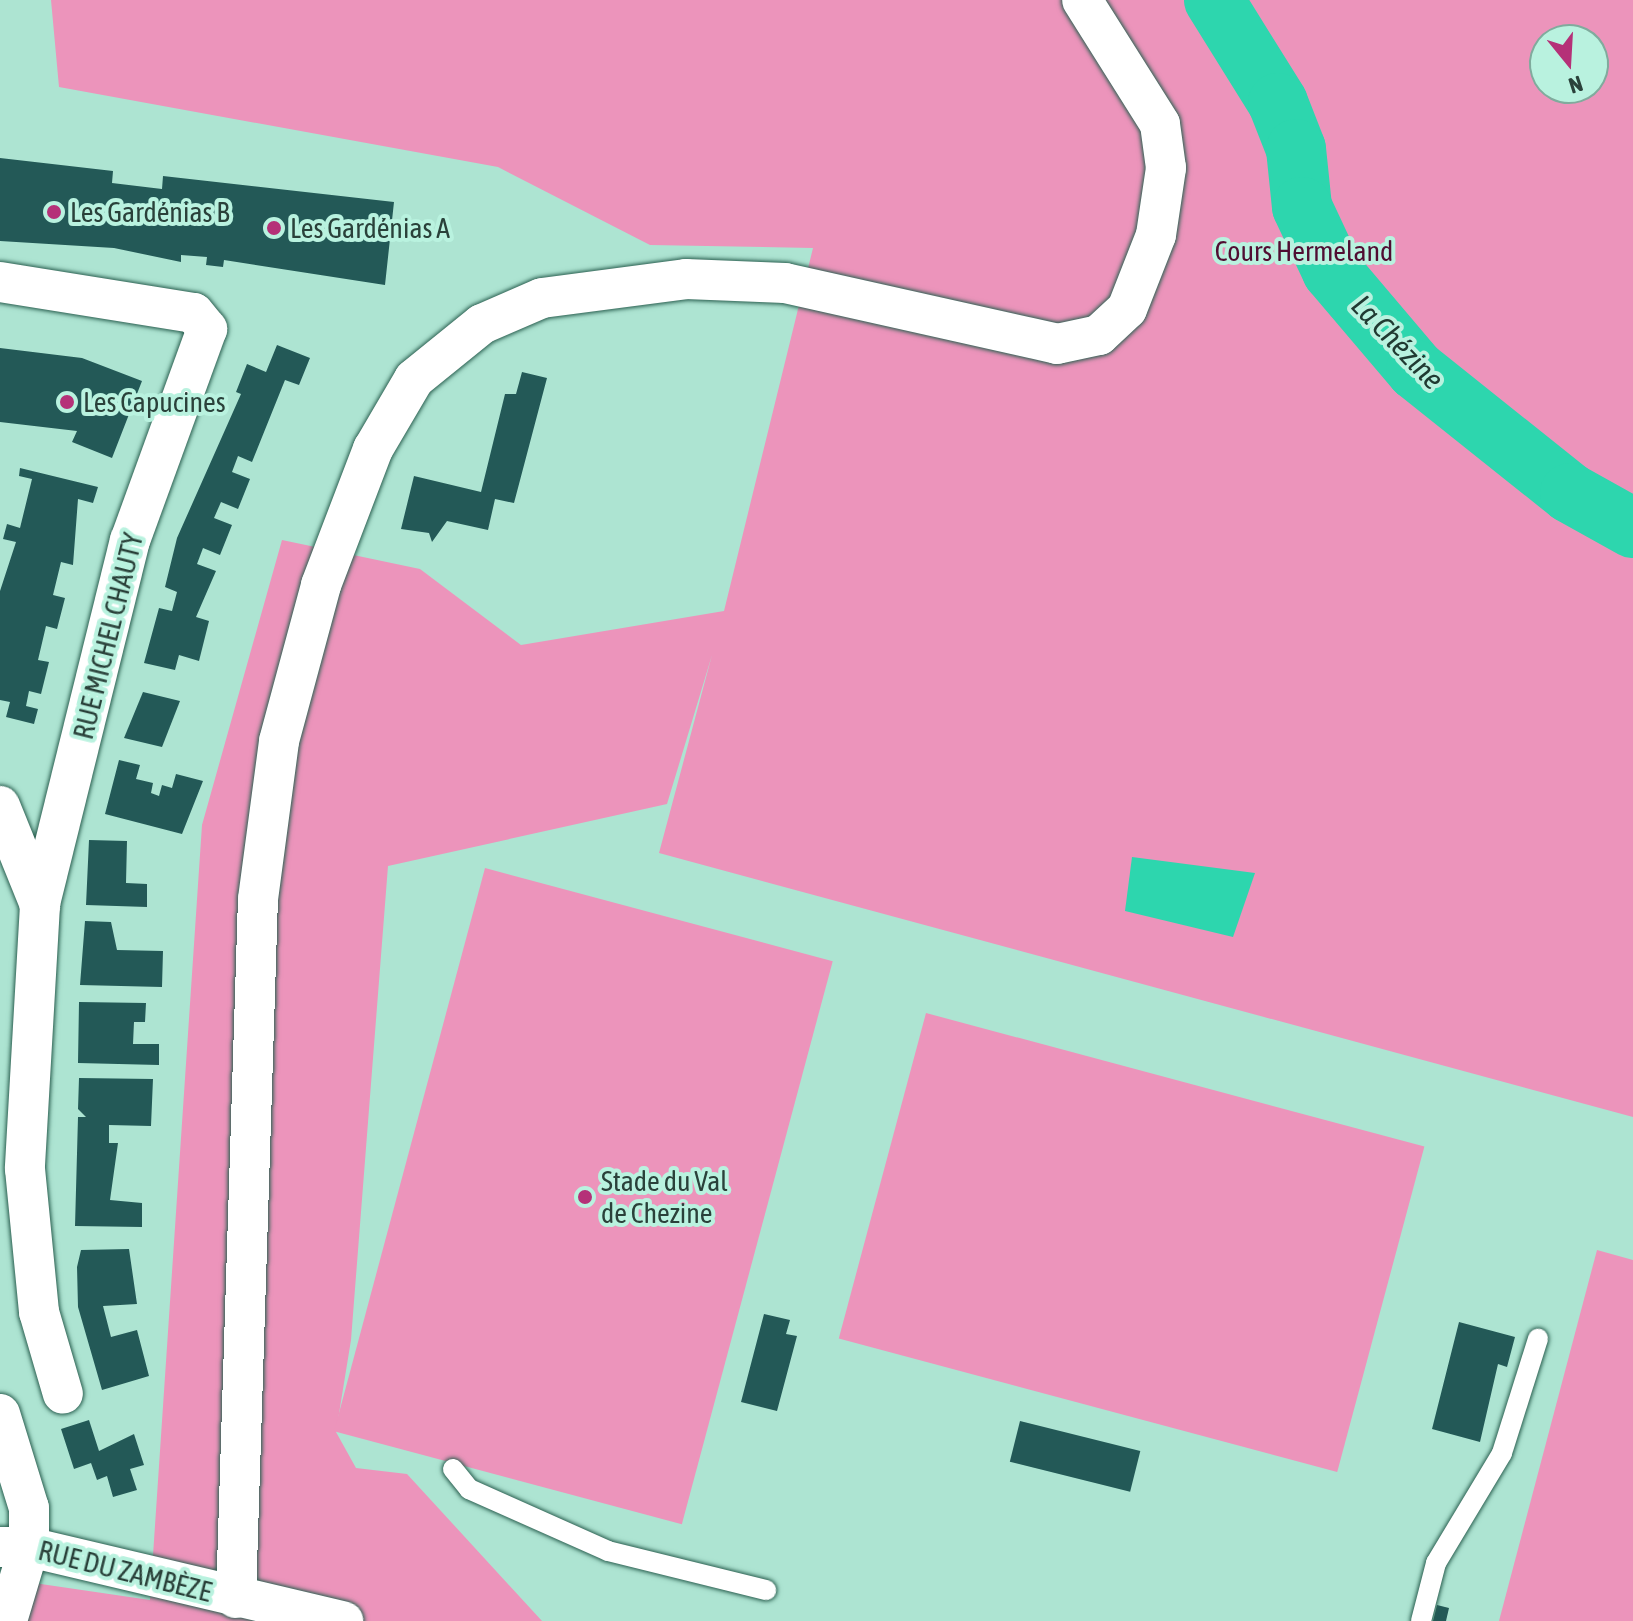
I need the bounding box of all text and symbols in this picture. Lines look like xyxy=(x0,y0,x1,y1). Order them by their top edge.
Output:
north arrow xyxy=(1529,24,1609,104)
text: N xyxy=(1566,71,1586,99)
place label: Les Gardénias B xyxy=(70,195,229,229)
marker: Les Gardénias B xyxy=(45,203,63,221)
place label: Les Gardénias A xyxy=(290,211,450,245)
marker: Les Gardénias A xyxy=(265,219,283,237)
park label: Cours Hermeland xyxy=(1215,234,1393,268)
water label: La Chézine xyxy=(1344,287,1452,397)
place label: Les Capucines xyxy=(83,385,226,419)
marker: Les Capucines xyxy=(58,393,76,411)
street label: RUE MICHEL CHAUTY xyxy=(66,529,150,743)
place label: Stade du Val de Chezine xyxy=(601,1164,728,1230)
marker: Stade du Val de Chezine xyxy=(576,1188,594,1206)
street label: RUE DU ZAMBÈZE xyxy=(35,1533,215,1609)

